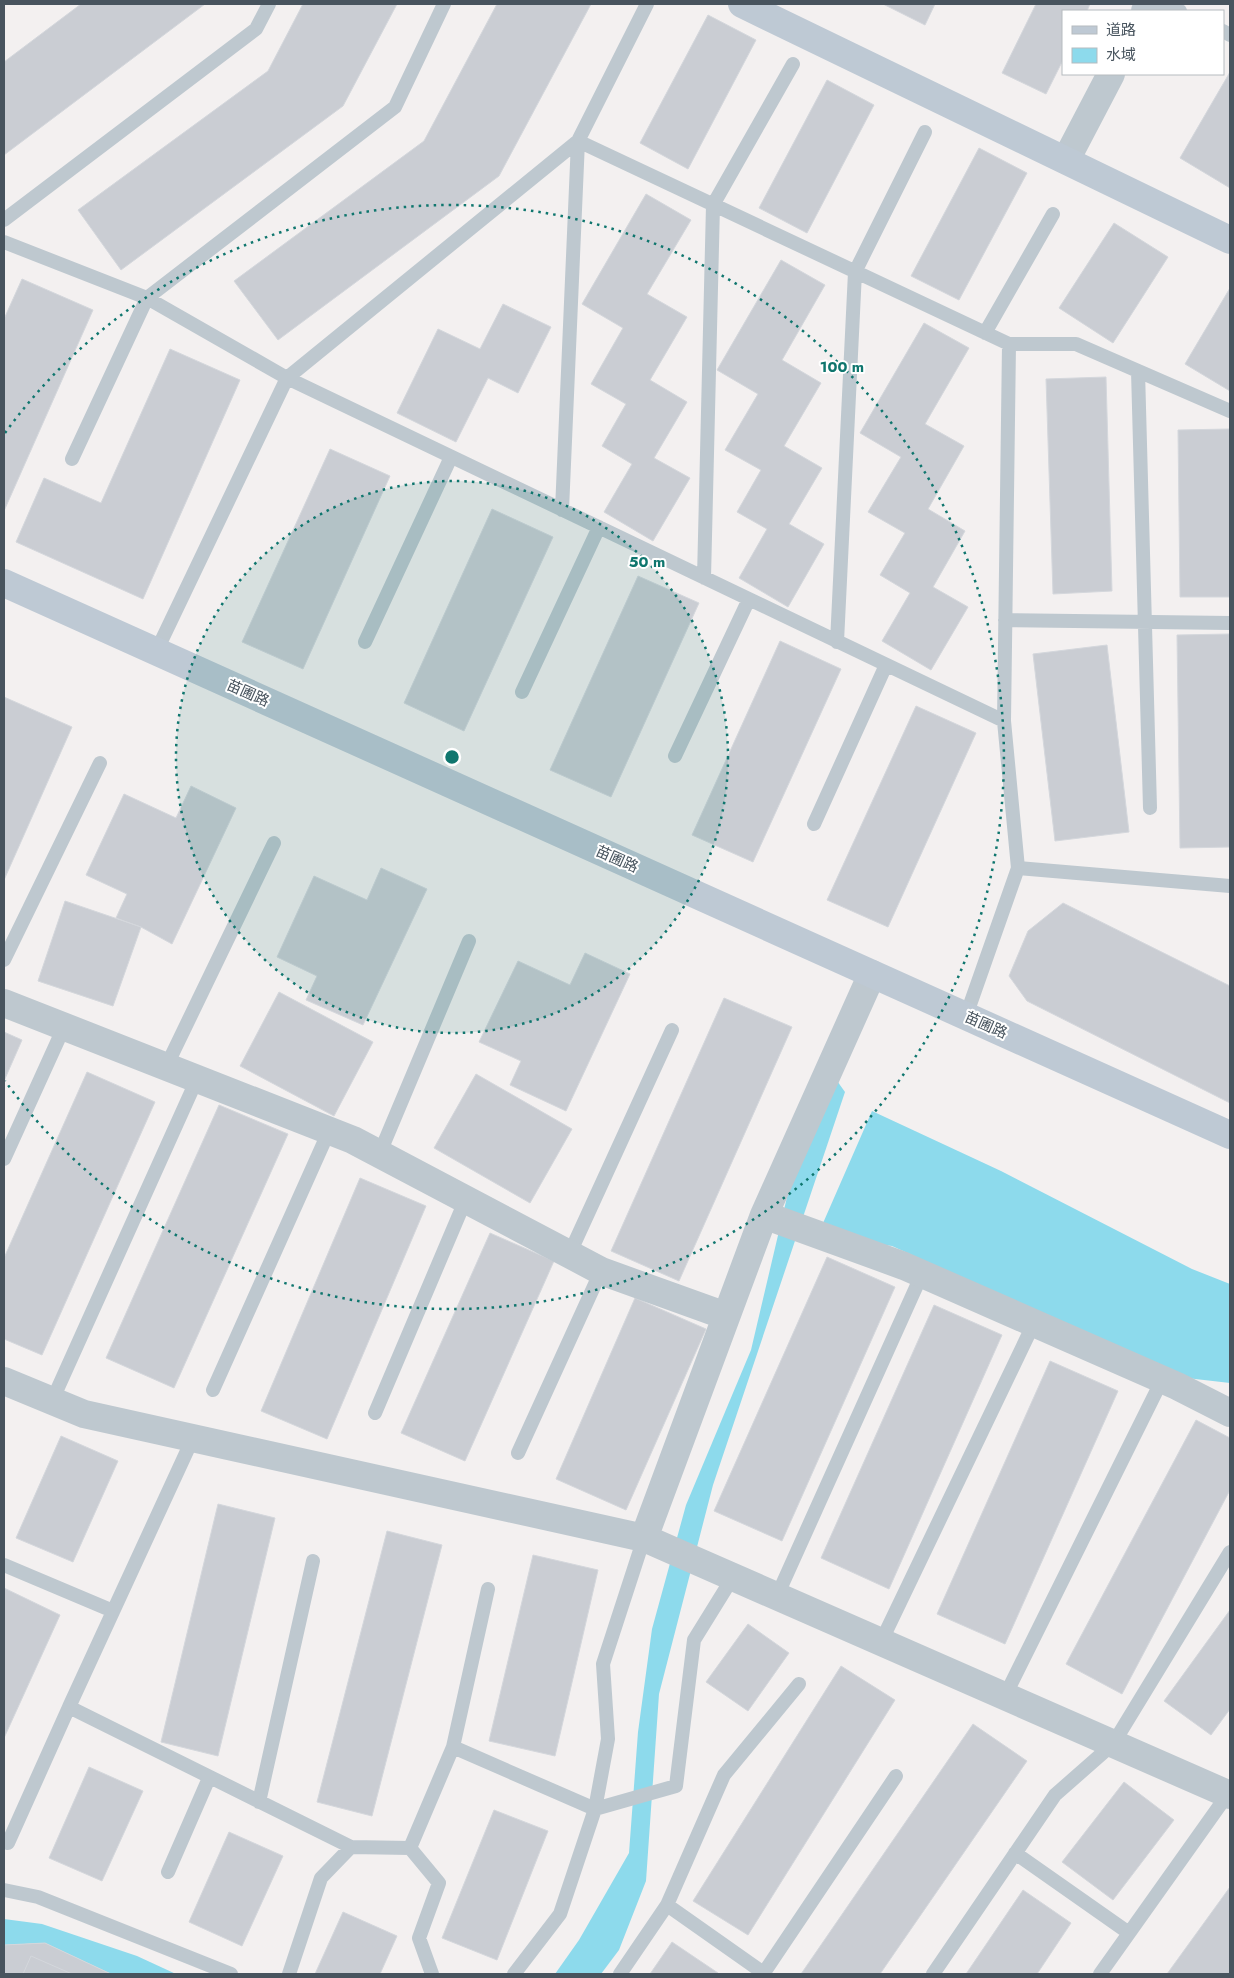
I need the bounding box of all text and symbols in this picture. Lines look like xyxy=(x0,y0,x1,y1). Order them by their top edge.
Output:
legend xyxy=(1062,10,1224,75)
text: 道路 xyxy=(1106,19,1136,41)
text: 水域 xyxy=(1106,44,1136,66)
text: 100 m xyxy=(820,356,864,378)
text: 50 m xyxy=(629,551,665,573)
street label: 苗圃路 xyxy=(223,674,273,712)
centre of rings xyxy=(443,748,461,766)
street label: 苗圃路 xyxy=(592,840,642,878)
street label: 苗圃路 xyxy=(961,1006,1011,1044)

